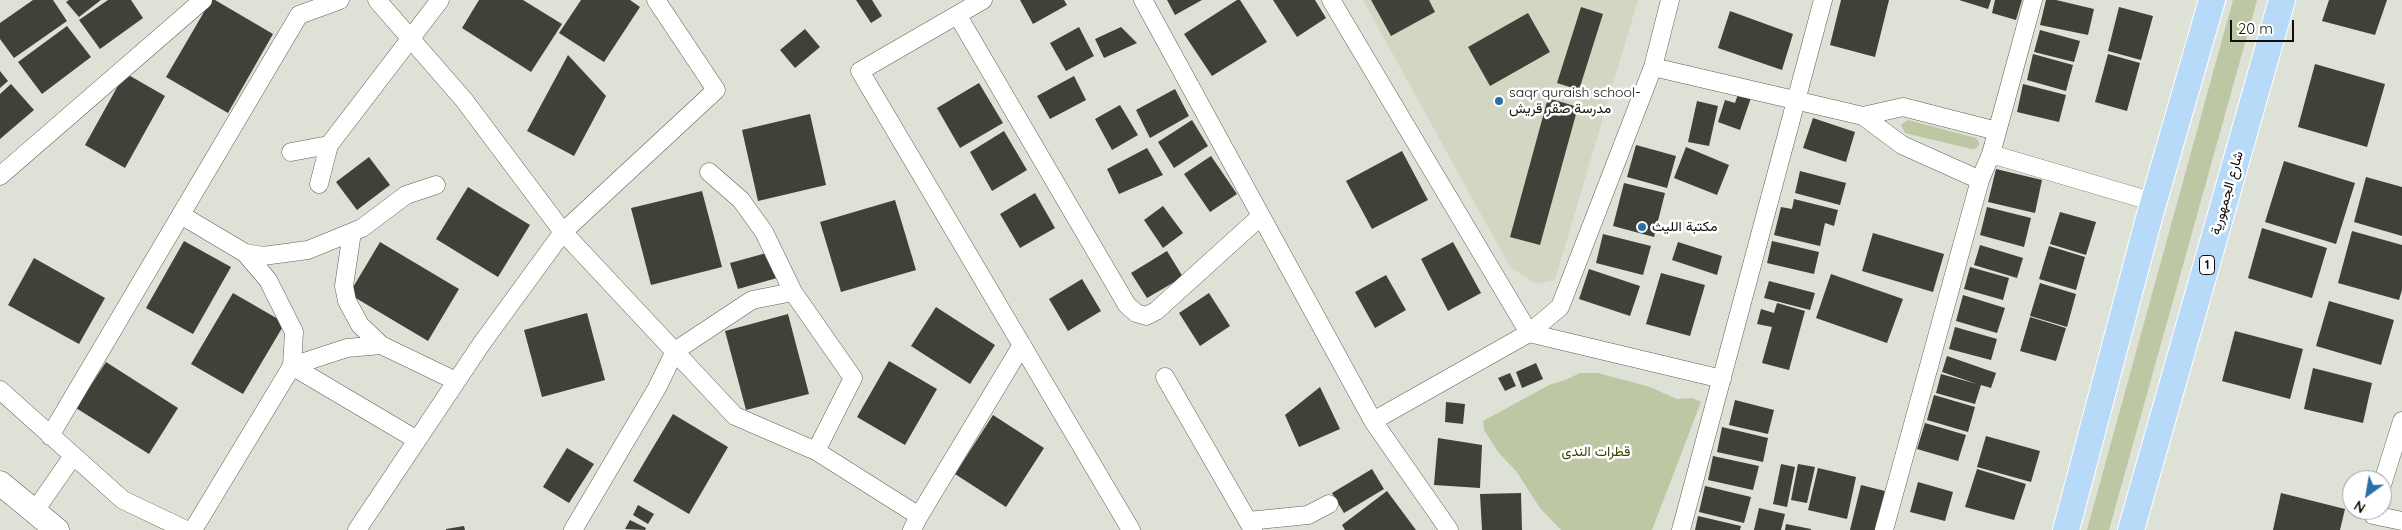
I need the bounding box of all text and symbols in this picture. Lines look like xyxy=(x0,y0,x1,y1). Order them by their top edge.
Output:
scale bar xyxy=(2232,10,2296,42)
text: 20 m xyxy=(2238,19,2273,38)
place label: saqr quraish school- مدرسة صقر قريش xyxy=(1509,85,1641,118)
marker: saqr quraish school- مدرسة صقر قريش xyxy=(1493,95,1505,107)
street label: شارع الجمهورية xyxy=(2207,149,2247,237)
place label: مكتبة الليث xyxy=(1652,219,1717,235)
marker: مكتبة الليث xyxy=(1636,221,1648,233)
road number: 1 xyxy=(2200,256,2214,274)
park label: قطرات الندى xyxy=(1562,444,1630,460)
north arrow xyxy=(2342,470,2392,520)
text: N xyxy=(2350,497,2369,517)

